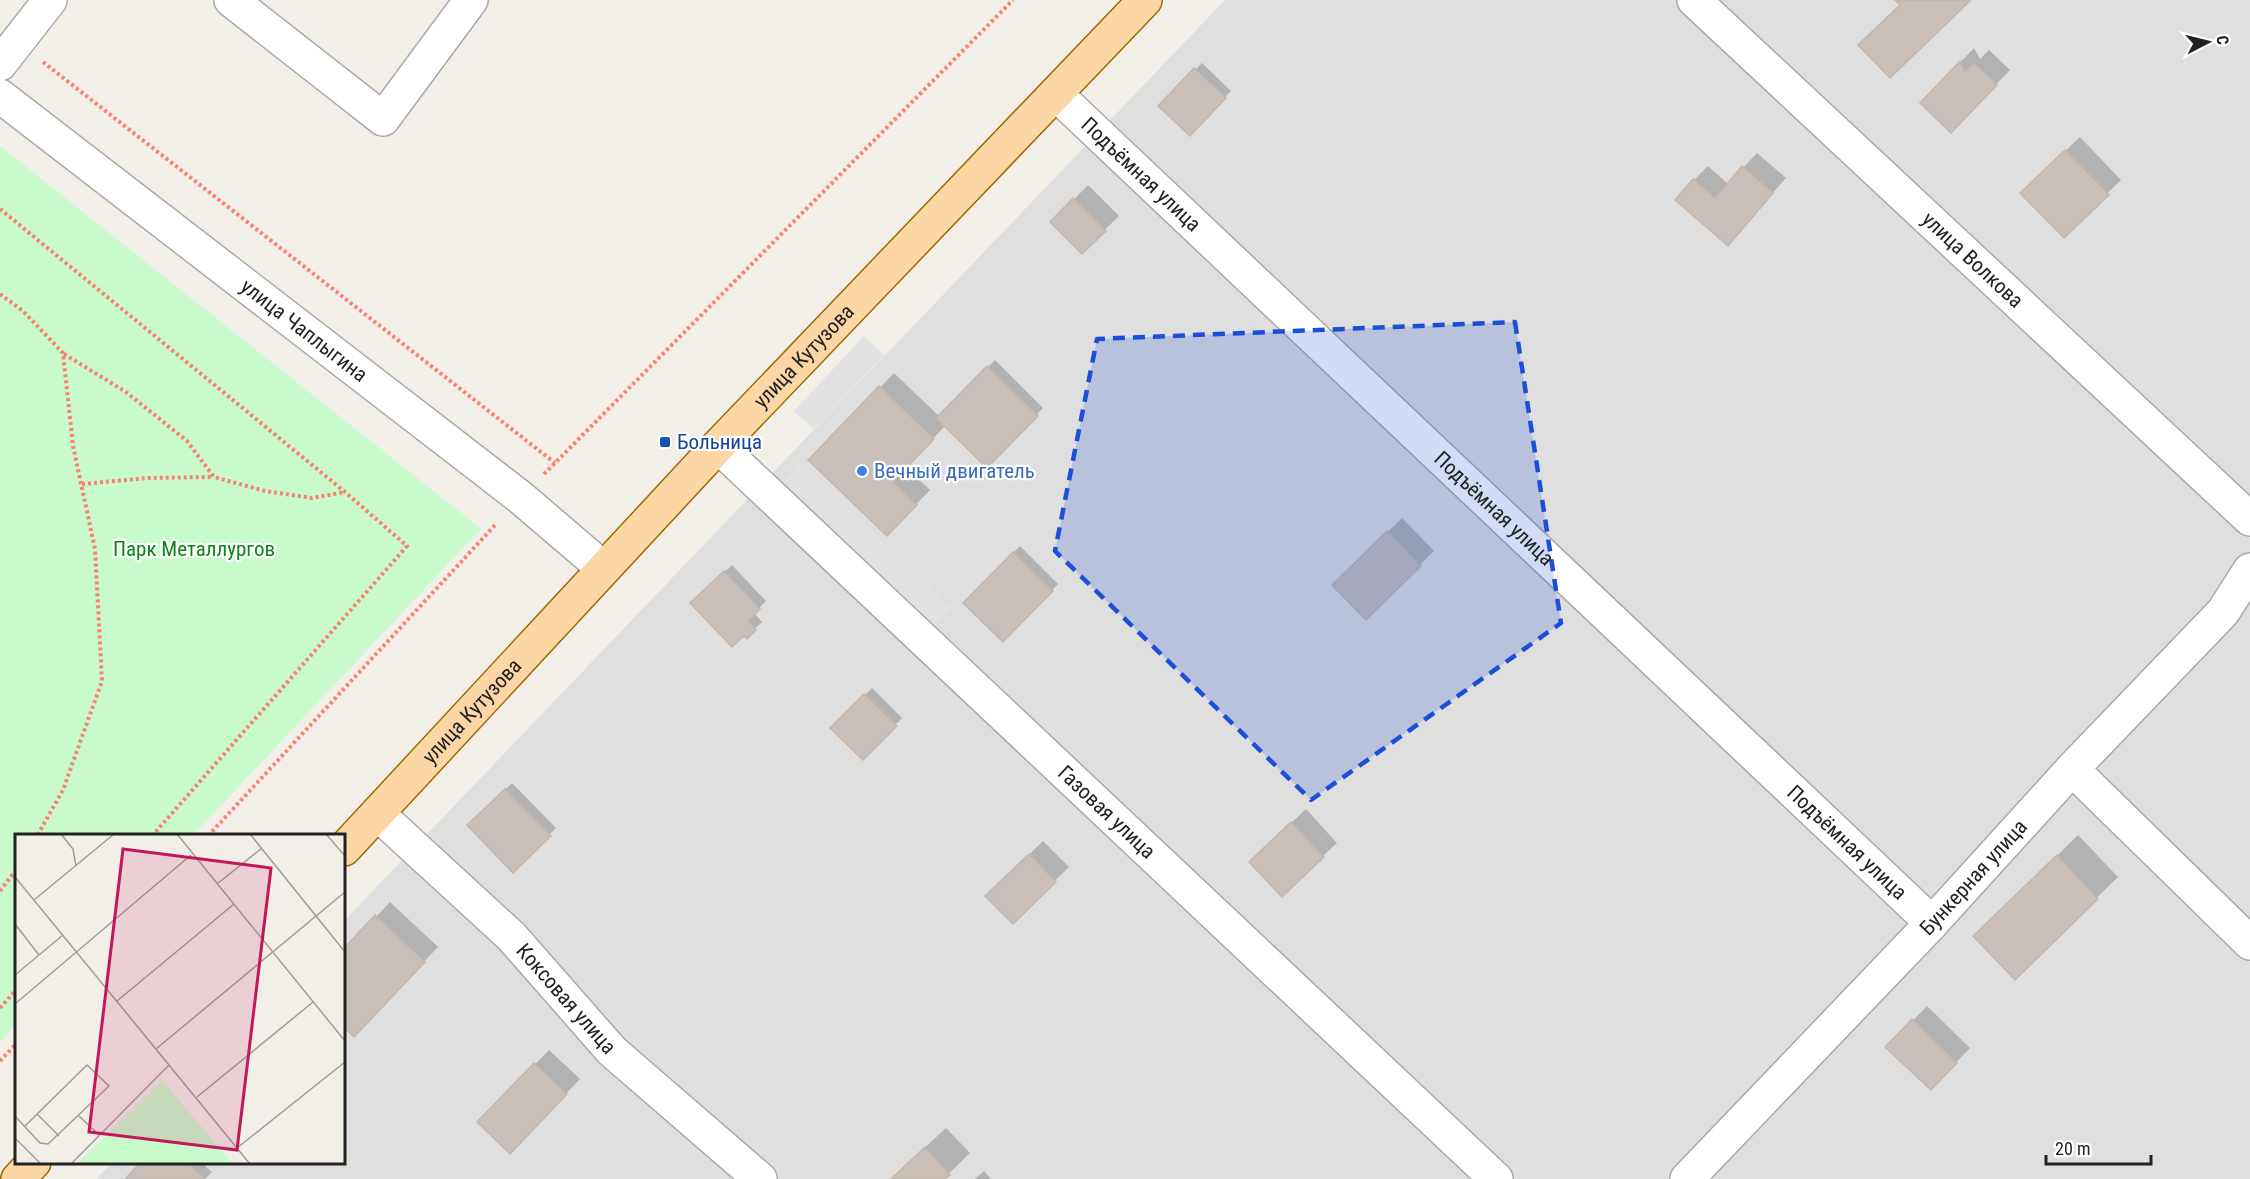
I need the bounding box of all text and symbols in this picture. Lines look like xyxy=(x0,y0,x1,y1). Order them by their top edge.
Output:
north arrow xyxy=(2178,12,2238,72)
text: С xyxy=(2212,35,2232,46)
street label: Подъёмная улица xyxy=(1076,112,1206,236)
street label: улица Волкова xyxy=(1917,207,2028,313)
street label: улица Чаплыгина xyxy=(236,274,372,387)
street label: улица Кутузова xyxy=(749,300,859,413)
place label: Больница xyxy=(677,430,762,454)
marker: Больница xyxy=(658,435,672,449)
street label: Подъёмная улица xyxy=(1429,446,1559,570)
place label: Вечный двигатель xyxy=(874,459,1035,483)
marker: Вечный двигатель xyxy=(855,464,869,478)
park label: Парк Металлургов xyxy=(113,537,275,561)
street label: улица Кутузова xyxy=(417,654,526,769)
street label: Газовая улица xyxy=(1053,761,1160,864)
street label: Подъёмная улица xyxy=(1782,781,1912,905)
street label: Бункерная улица xyxy=(1915,815,2032,940)
inset map xyxy=(15,834,345,1164)
street label: Коксовая улица xyxy=(511,939,621,1059)
scale bar xyxy=(2046,1128,2151,1166)
text: 20 m xyxy=(2055,1138,2090,1159)

